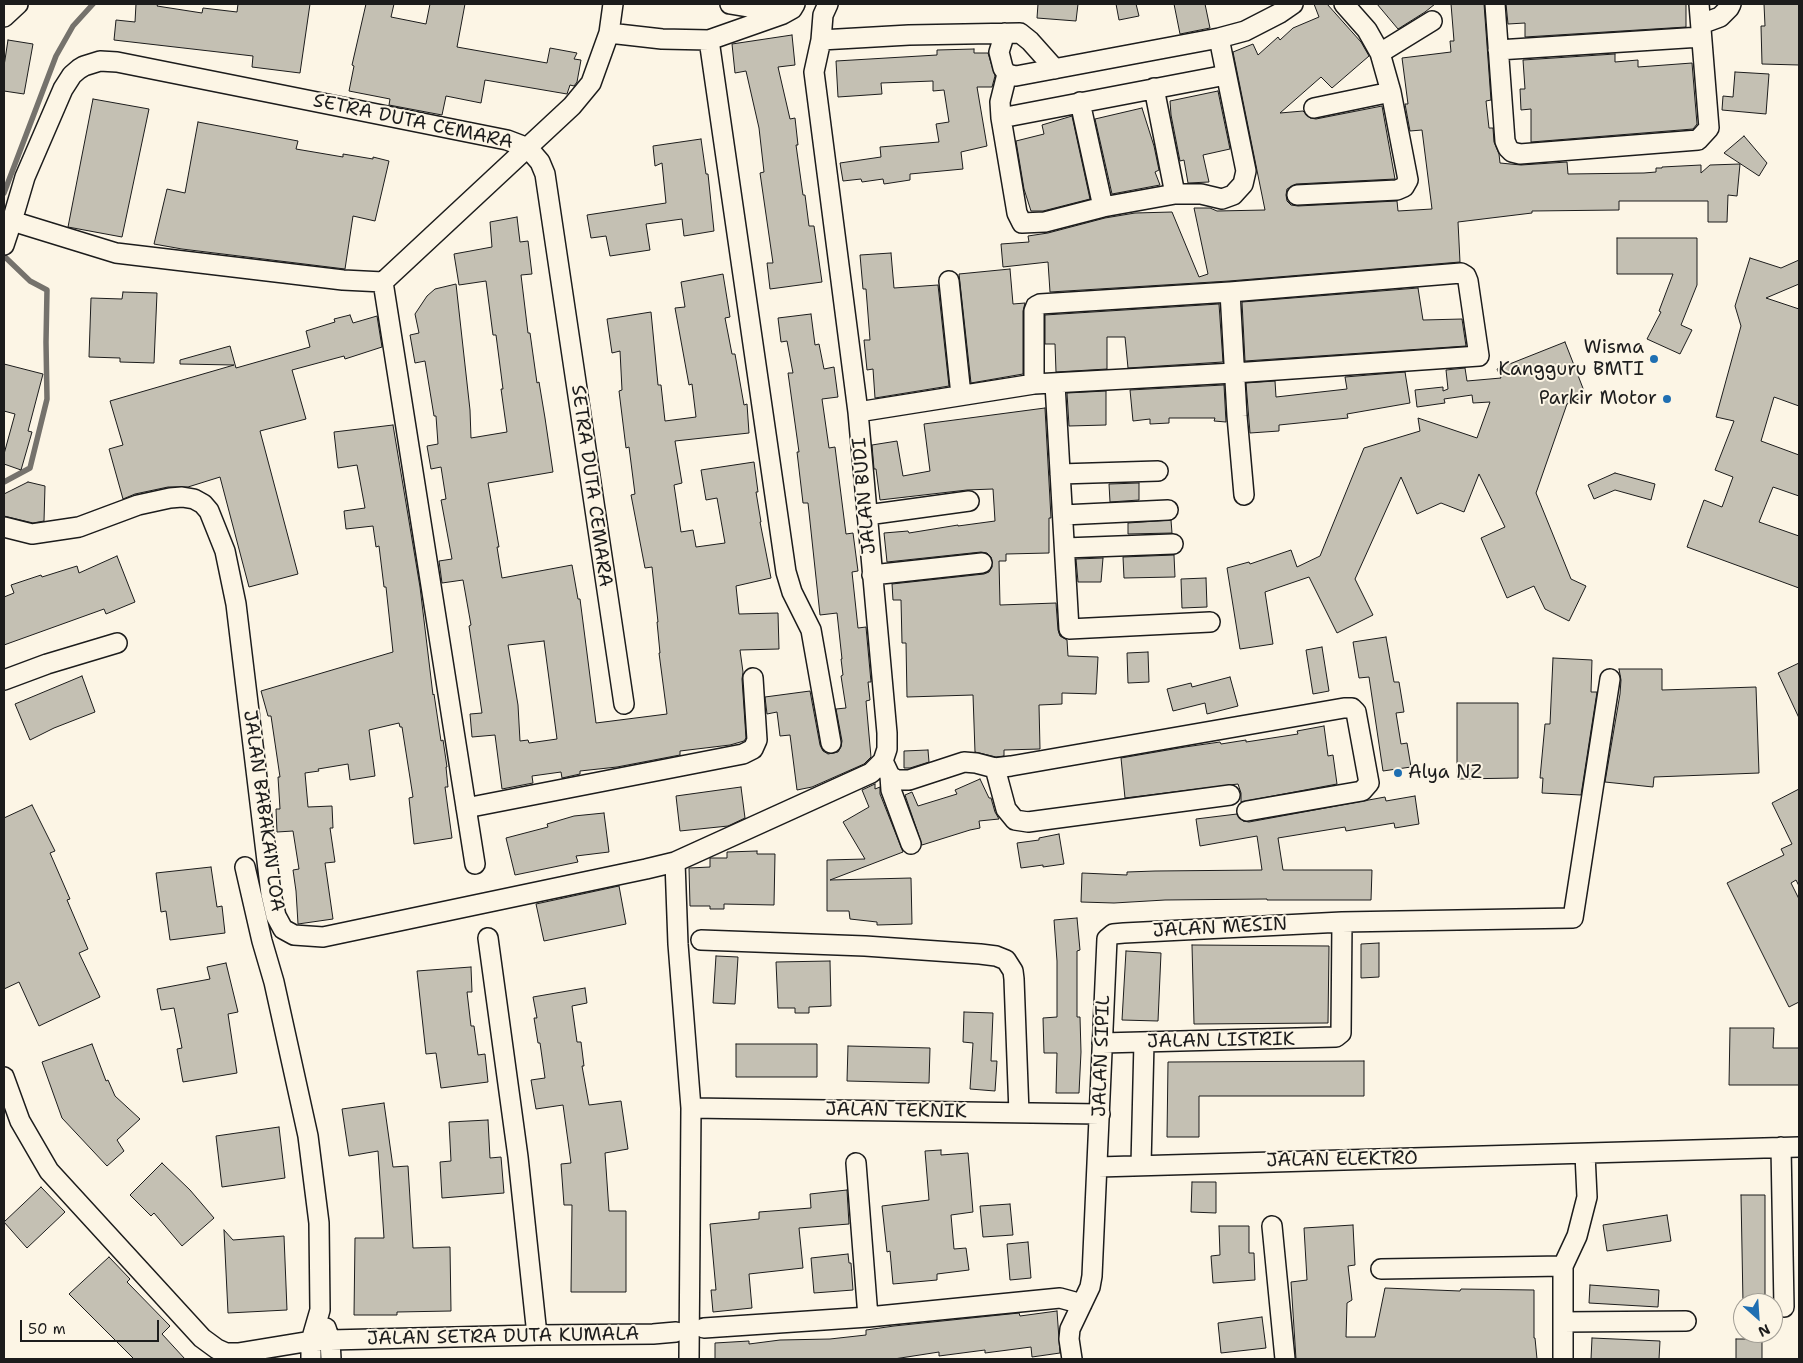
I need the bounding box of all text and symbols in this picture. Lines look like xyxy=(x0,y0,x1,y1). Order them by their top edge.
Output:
street label: SETRA DUTA CEMARA xyxy=(311,90,515,154)
place label: Wisma Kangguru BMTI xyxy=(1498,337,1644,381)
marker: Wisma Kangguru BMTI xyxy=(1648,353,1660,365)
street label: SETRA DUTA CEMARA xyxy=(566,384,616,588)
place label: Parkir Motor xyxy=(1539,388,1657,410)
marker: Parkir Motor xyxy=(1661,393,1673,405)
street label: JALAN BUDI xyxy=(849,437,881,555)
street label: JALAN BABAKAN LOA xyxy=(238,709,288,913)
place label: Alya NZ xyxy=(1408,762,1482,784)
marker: Alya NZ xyxy=(1392,767,1404,779)
street label: JALAN MESIN xyxy=(1152,913,1288,943)
street label: JALAN SIPIL xyxy=(1088,995,1116,1117)
street label: JALAN LISTRIK xyxy=(1147,1028,1295,1054)
street label: JALAN TEKNIK xyxy=(825,1098,967,1124)
street label: JALAN ELEKTRO xyxy=(1266,1147,1418,1173)
north arrow xyxy=(1733,1293,1783,1343)
scale bar xyxy=(22,1310,161,1342)
text: 50 m xyxy=(28,1319,66,1339)
text: N xyxy=(1755,1320,1773,1341)
street label: JALAN SETRA DUTA KUMALA xyxy=(367,1323,639,1351)

